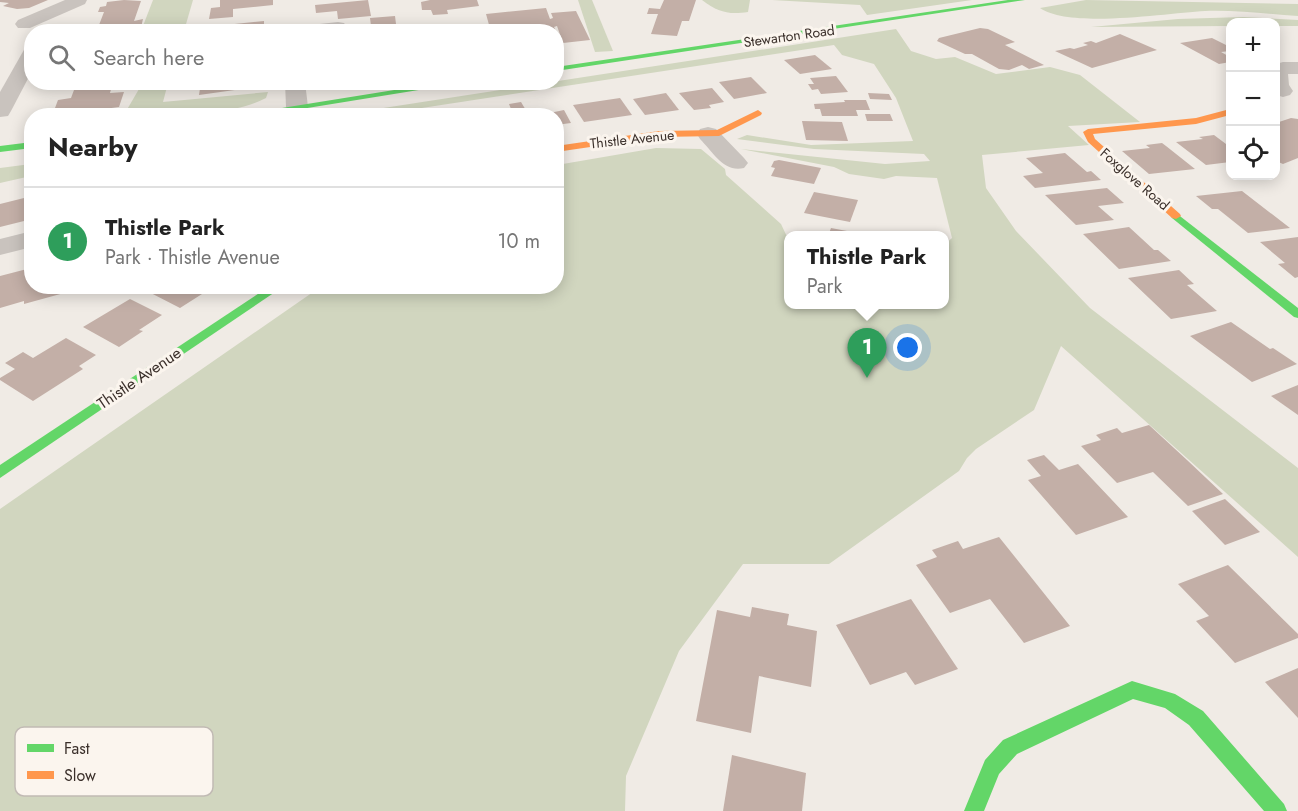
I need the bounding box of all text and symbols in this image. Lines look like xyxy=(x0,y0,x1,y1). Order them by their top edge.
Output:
map controls xyxy=(1226,18,1280,180)
button: + xyxy=(1226,18,1280,72)
street label: Stewarton Road xyxy=(742,20,836,52)
search box xyxy=(24,24,564,90)
icon: search xyxy=(45,41,78,74)
text: Search here xyxy=(93,41,204,73)
button: − xyxy=(1226,72,1280,126)
street label: Thistle Avenue xyxy=(589,125,675,153)
button: locate xyxy=(1226,126,1280,180)
text: Nearby xyxy=(48,128,137,166)
street label: Foxglove Road xyxy=(1096,143,1174,215)
text: Thistle Park xyxy=(105,211,225,243)
text: 1 xyxy=(62,227,73,256)
text: 10 m xyxy=(497,227,540,256)
popup xyxy=(784,231,949,309)
text: Thistle Park xyxy=(807,240,926,272)
text: Park · Thistle Avenue xyxy=(105,243,280,272)
text: Park xyxy=(807,272,842,301)
pin: 1 xyxy=(848,328,886,378)
your location xyxy=(893,333,922,362)
street label: Thistle Avenue xyxy=(92,341,186,415)
legend xyxy=(15,727,213,796)
text: Fast xyxy=(64,737,90,760)
text: Slow xyxy=(64,764,96,787)

